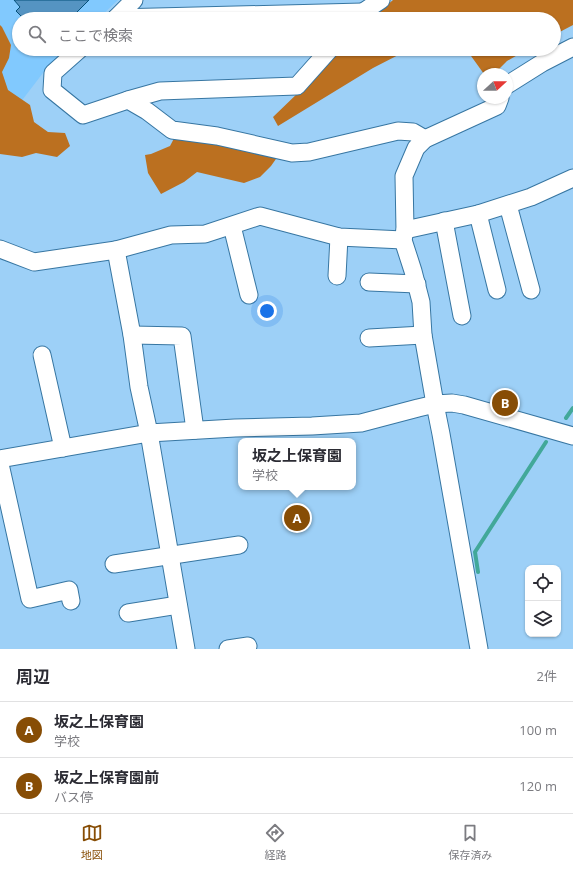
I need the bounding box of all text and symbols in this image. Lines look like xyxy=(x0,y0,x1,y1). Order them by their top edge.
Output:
search box xyxy=(12,12,561,56)
icon: search xyxy=(26,23,48,45)
text: ここで検索 xyxy=(58,25,133,45)
north arrow xyxy=(477,68,513,104)
your location xyxy=(257,301,277,321)
pin: B xyxy=(492,388,518,418)
popup xyxy=(238,438,356,490)
text: 坂之上保育園 xyxy=(252,445,342,465)
text: 学校 xyxy=(252,466,278,484)
pin: A xyxy=(284,503,310,533)
map controls xyxy=(525,565,561,637)
button: locate xyxy=(525,565,561,601)
button: layers xyxy=(525,601,561,637)
text: 周辺 xyxy=(16,665,50,688)
text: 2件 xyxy=(537,667,557,685)
text: 坂之上保育園 xyxy=(54,711,144,731)
text: A xyxy=(25,721,33,739)
text: 100 m xyxy=(519,721,557,739)
text: 学校 xyxy=(54,732,80,750)
text: 坂之上保育園前 xyxy=(54,767,159,787)
text: B xyxy=(25,777,33,795)
text: 120 m xyxy=(519,777,557,795)
text: バス停 xyxy=(54,788,93,806)
tab: 地図 xyxy=(81,822,103,862)
tab: 経路 xyxy=(264,822,286,862)
tab: 保存済み xyxy=(448,822,492,862)

